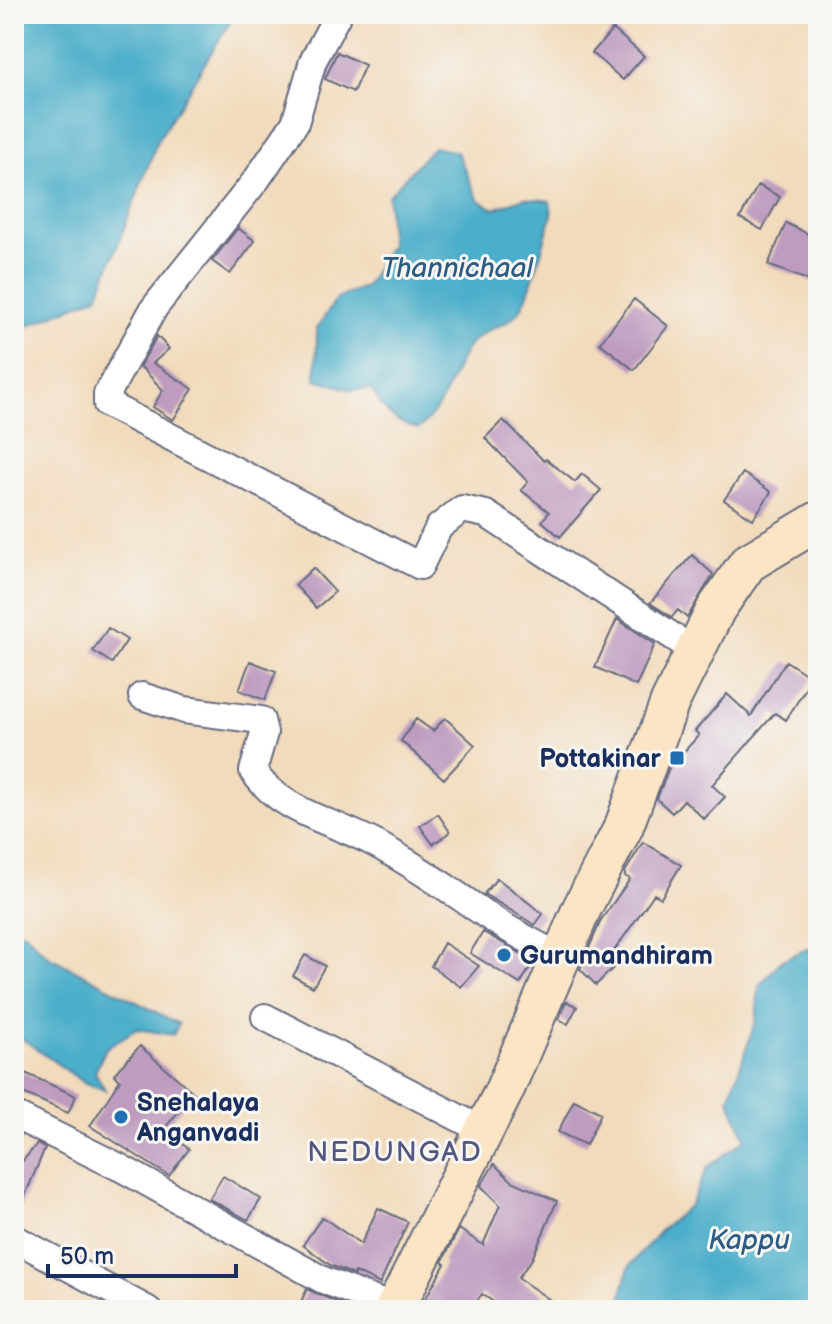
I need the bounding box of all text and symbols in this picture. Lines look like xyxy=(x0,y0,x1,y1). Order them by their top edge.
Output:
water label: Thannichaal xyxy=(381,252,535,285)
place label: Pottakinar xyxy=(539,744,662,775)
marker: Pottakinar xyxy=(668,749,686,767)
place label: Gurumandhiram xyxy=(520,941,713,972)
marker: Gurumandhiram xyxy=(495,946,513,964)
place label: Snehalaya Anganvadi xyxy=(136,1088,259,1149)
marker: Snehalaya Anganvadi xyxy=(112,1108,130,1126)
district label: NEDUNGAD xyxy=(307,1136,483,1169)
water label: Kappu xyxy=(708,1224,790,1257)
scale bar xyxy=(48,1228,236,1278)
text: 50 m xyxy=(60,1242,114,1271)

